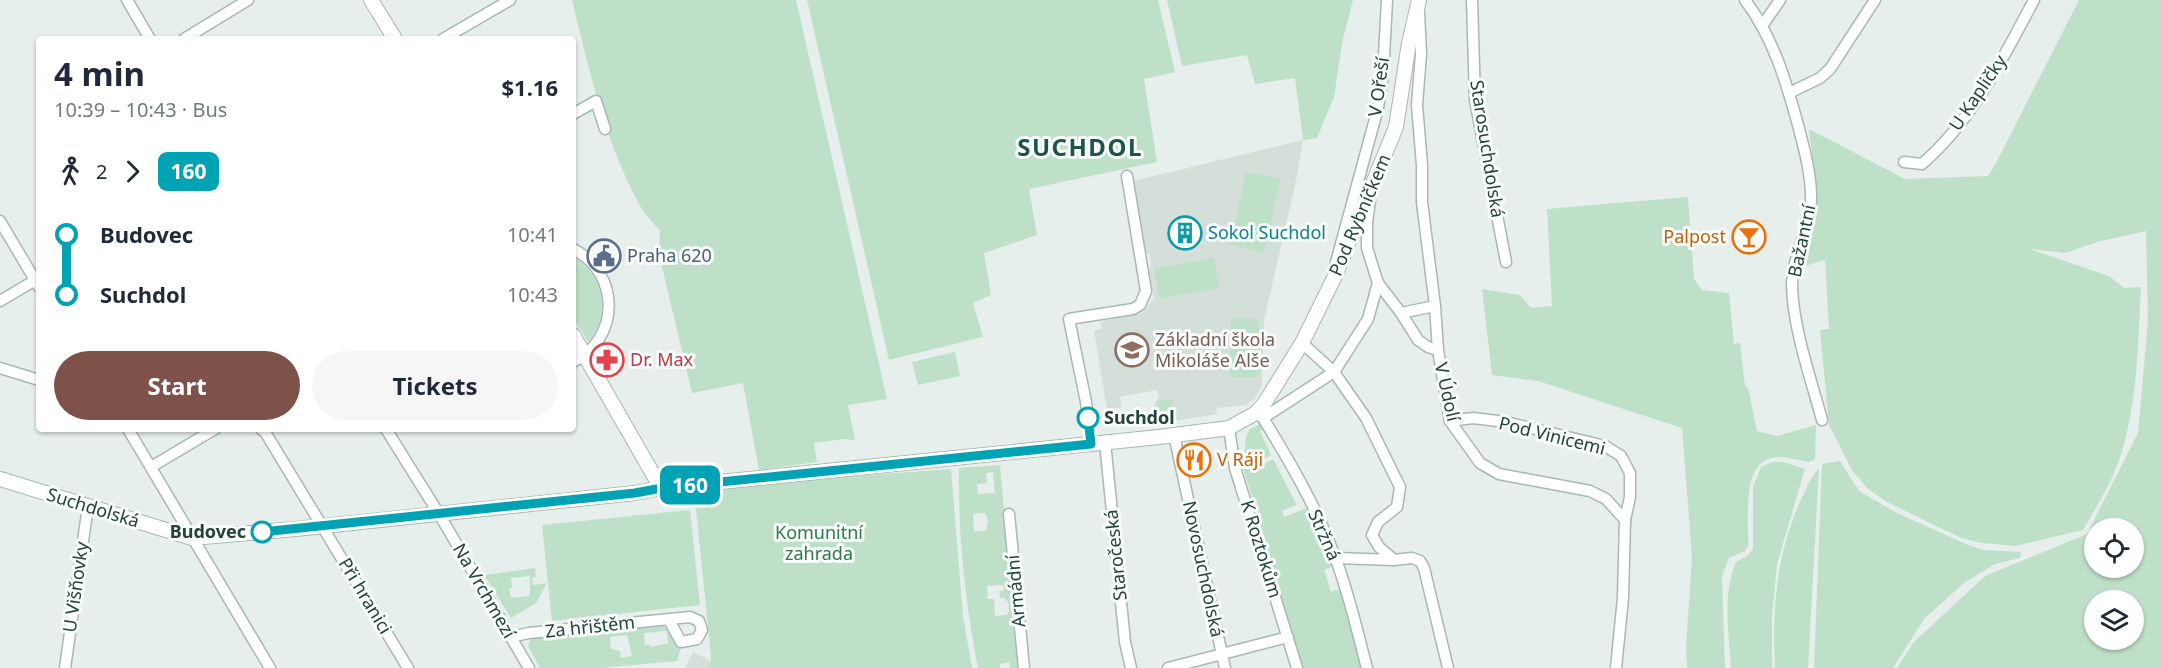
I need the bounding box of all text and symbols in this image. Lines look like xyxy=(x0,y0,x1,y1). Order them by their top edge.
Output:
street label: U Kapličky xyxy=(1943,49,2012,135)
text: 4 min xyxy=(54,51,145,96)
street label: V Ořeší xyxy=(1362,55,1394,118)
text: $1.16 xyxy=(501,72,558,102)
street label: Starosuchdolská xyxy=(1465,78,1511,219)
text: 10:39 – 10:43 · Bus xyxy=(54,96,227,123)
district label: SUCHDOL xyxy=(1017,130,1143,163)
street label: Pod Rybníčkem xyxy=(1323,150,1396,279)
icon: walk xyxy=(54,155,87,188)
icon: forward xyxy=(116,155,149,188)
text: 160 xyxy=(170,157,207,185)
text: 2 xyxy=(96,158,107,185)
street label: Bažantní xyxy=(1782,202,1820,279)
building icon: Sokol Suchdol xyxy=(1167,215,1203,251)
text: Budovec xyxy=(100,219,193,249)
bar icon: Palpost xyxy=(1731,219,1767,255)
place label: Sokol Suchdol xyxy=(1208,220,1326,244)
text: 10:41 xyxy=(507,221,558,248)
place label: Palpost xyxy=(1663,224,1726,248)
public building icon: Praha 620 xyxy=(586,238,622,274)
place label: Praha 620 xyxy=(627,243,712,267)
text: Suchdol xyxy=(100,279,186,309)
text: 10:43 xyxy=(507,281,558,308)
place label: Základní škola Mikoláše Alše xyxy=(1155,327,1275,372)
school or university icon: Základní škola Mikoláše Alše xyxy=(1114,332,1150,368)
pharmacy icon: Dr. Max xyxy=(589,342,625,378)
place label: Dr. Max xyxy=(630,347,694,371)
button: Start xyxy=(54,351,300,420)
button: Tickets xyxy=(312,351,558,420)
street label: V Údolí xyxy=(1430,360,1466,424)
place label: Suchdol xyxy=(1104,405,1175,429)
marker: Suchdol xyxy=(1077,407,1099,429)
street label: Pod Vinicemi xyxy=(1496,410,1608,460)
restaurant icon: V Ráji xyxy=(1176,442,1212,478)
place label: V Ráji xyxy=(1217,447,1263,471)
line badge: 160 xyxy=(656,466,724,504)
text: 160 xyxy=(672,471,708,499)
street label: Suchdolská xyxy=(44,482,143,533)
street label: K Roztokům xyxy=(1236,497,1288,601)
street label: Novosuchdolská xyxy=(1178,498,1230,639)
street label: Stržná xyxy=(1303,505,1347,564)
street label: Staročeská xyxy=(1098,508,1132,602)
map controls xyxy=(2084,518,2144,650)
button: locate xyxy=(2084,518,2144,578)
place label: Budovec xyxy=(170,519,246,543)
park label: Komunitní zahrada xyxy=(775,520,863,565)
marker: Budovec xyxy=(251,521,273,543)
street label: U Višňovky xyxy=(57,539,93,634)
street label: Na Vrchmezí xyxy=(448,539,522,643)
street label: Při hranici xyxy=(334,553,398,638)
street label: Armádní xyxy=(1000,553,1030,628)
button: layers xyxy=(2084,590,2144,650)
street label: Za hřištěm xyxy=(544,609,636,643)

